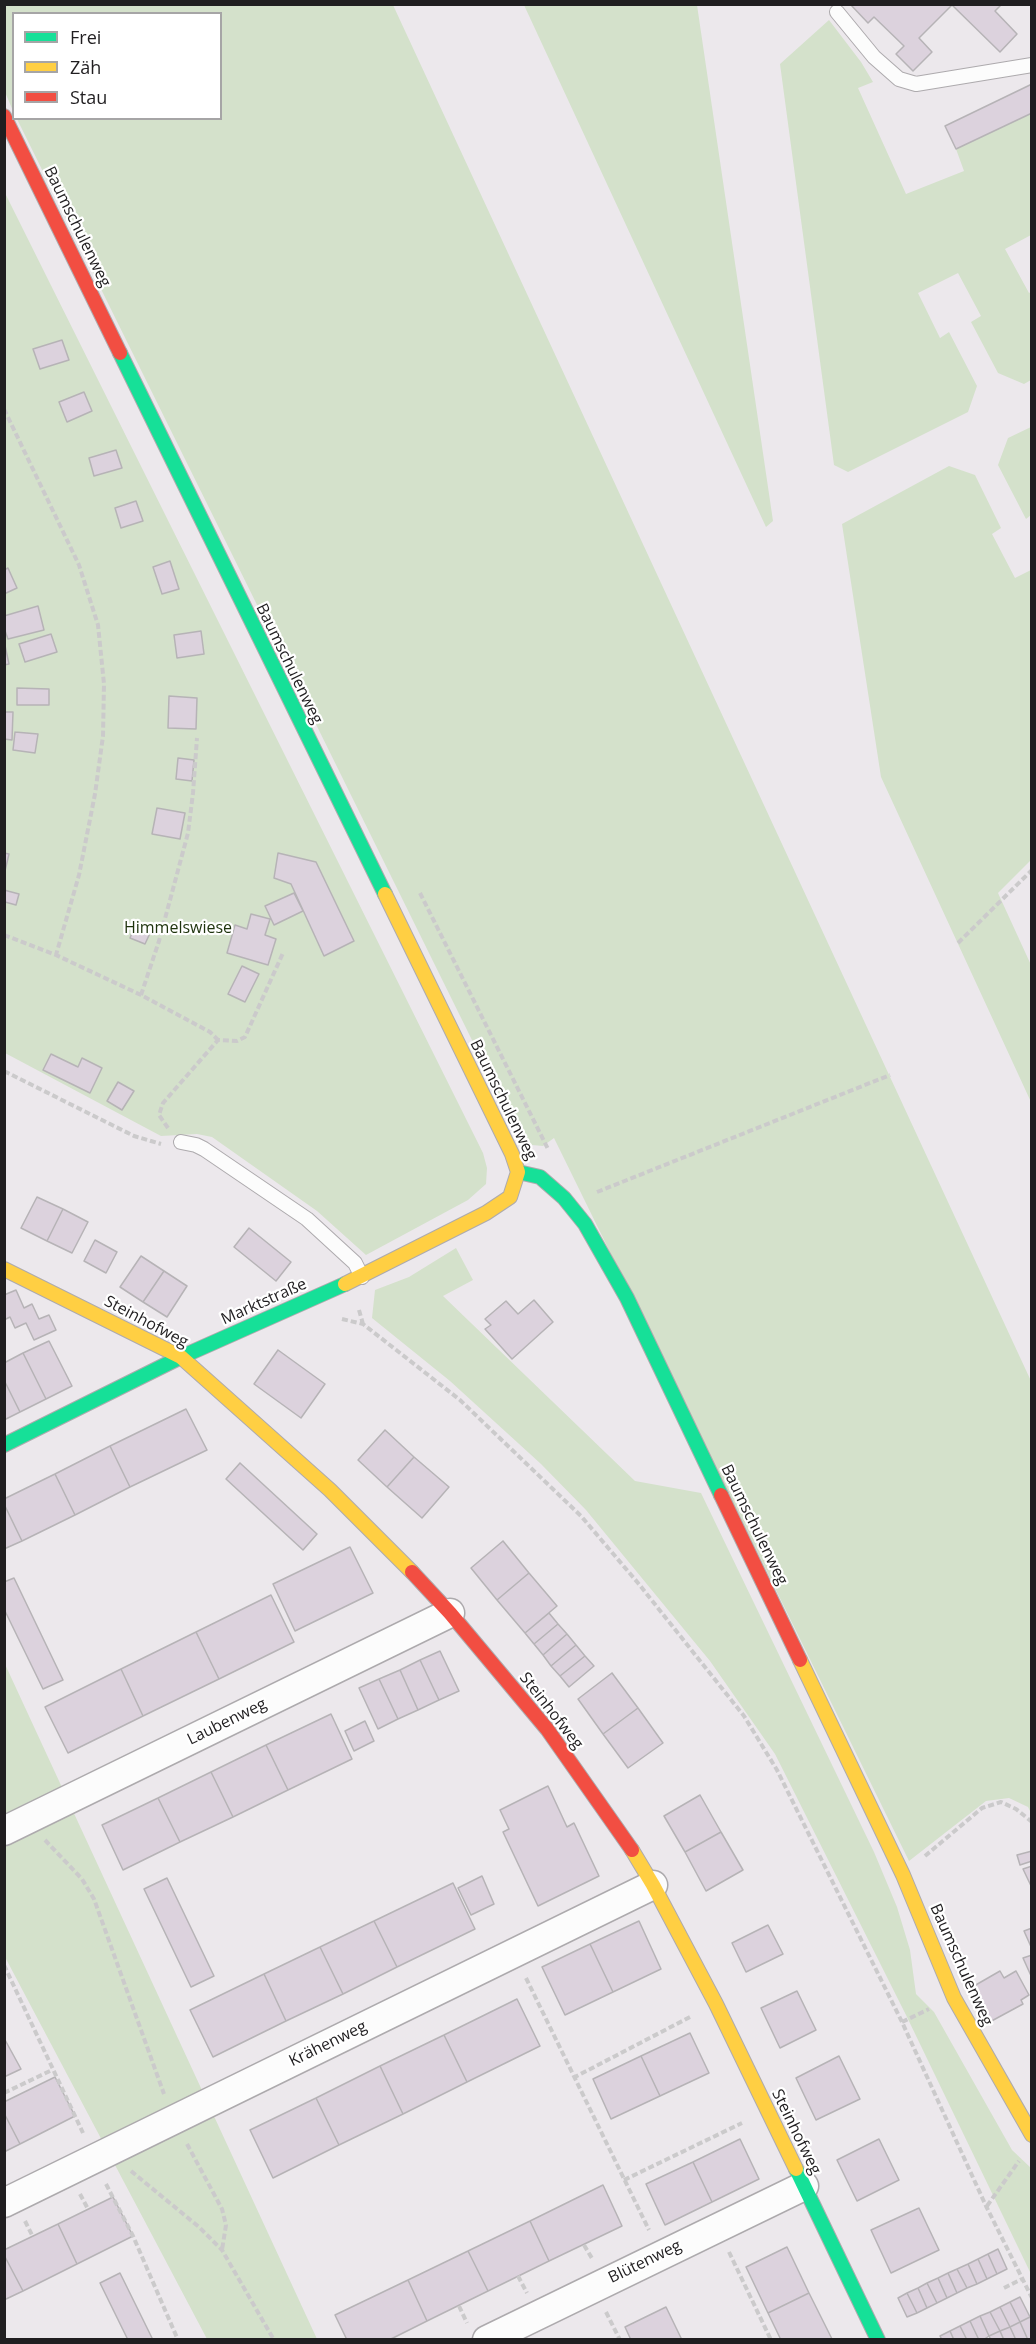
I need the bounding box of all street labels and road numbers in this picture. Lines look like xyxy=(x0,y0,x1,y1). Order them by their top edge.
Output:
street label: Baumschulenweg xyxy=(40,164,114,290)
street label: Baumschulenweg xyxy=(252,601,326,727)
street label: Baumschulenweg xyxy=(466,1037,540,1163)
street label: Marktstraße xyxy=(218,1275,310,1329)
street label: Steinhofweg xyxy=(101,1292,191,1352)
street label: Baumschulenweg xyxy=(717,1462,791,1588)
street label: Steinhofweg xyxy=(515,1669,587,1753)
street label: Laubenweg xyxy=(184,1695,270,1749)
street label: Baumschulenweg xyxy=(925,1901,997,2029)
street label: Krähenweg xyxy=(286,2017,370,2071)
street label: Steinhofweg xyxy=(767,2086,825,2178)
street label: Blütenweg xyxy=(605,2236,685,2288)

